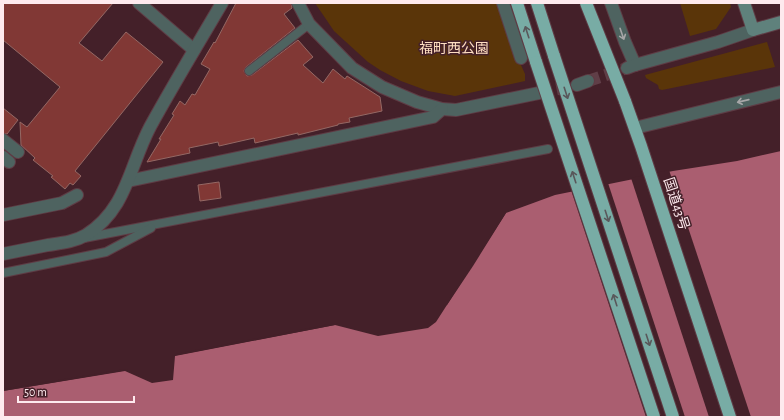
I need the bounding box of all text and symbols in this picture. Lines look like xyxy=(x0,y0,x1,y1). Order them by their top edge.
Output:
one-way arrow xyxy=(522,27,530,39)
one-way arrow xyxy=(619,28,626,41)
park label: 福町西公園 xyxy=(419,41,489,56)
one-way arrow xyxy=(563,86,570,99)
one-way arrow xyxy=(737,98,750,105)
one-way arrow xyxy=(570,171,577,184)
street label: 国道43号 xyxy=(661,176,692,232)
one-way arrow xyxy=(604,210,611,223)
one-way arrow xyxy=(611,294,618,307)
one-way arrow xyxy=(645,333,652,346)
scale bar xyxy=(18,378,134,404)
text: 50 m xyxy=(24,386,47,398)

